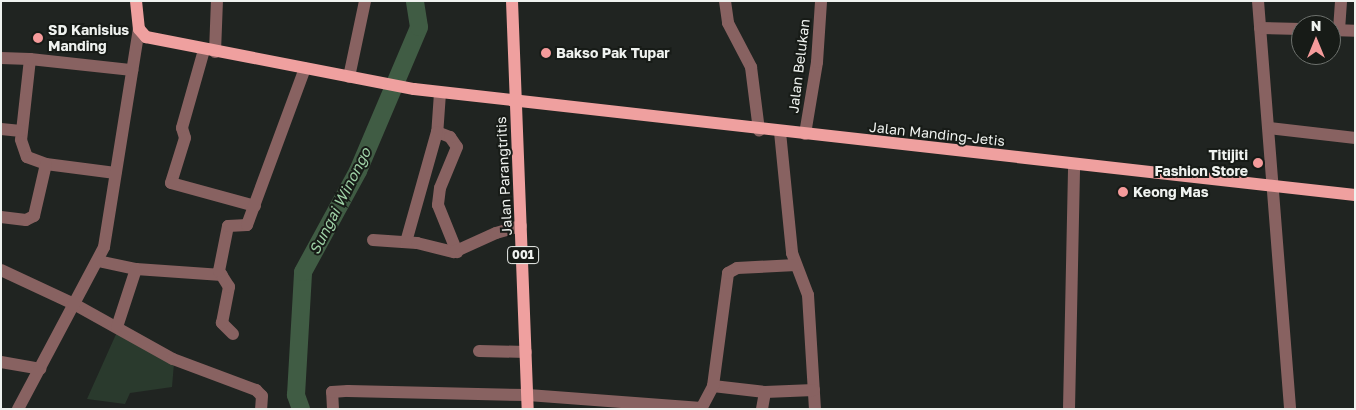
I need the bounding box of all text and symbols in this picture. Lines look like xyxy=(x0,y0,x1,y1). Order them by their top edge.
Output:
north arrow xyxy=(1291,15,1341,65)
text: N xyxy=(1311,17,1321,34)
street label: Jalan Belukan xyxy=(785,18,813,114)
place label: SD Kanisius Manding xyxy=(48,22,129,54)
marker: SD Kanisius Manding xyxy=(32,32,44,44)
place label: Bakso Pak Tupar xyxy=(556,45,670,61)
marker: Bakso Pak Tupar xyxy=(540,47,552,59)
street label: Jalan Parangtritis xyxy=(492,116,516,236)
street label: Jalan Manding-Jetis xyxy=(868,119,1006,149)
water label: Sungai Winongo xyxy=(305,145,375,257)
place label: Titijiti Fashion Store xyxy=(1155,147,1248,180)
marker: Titijiti Fashion Store xyxy=(1252,157,1264,169)
place label: Keong Mas xyxy=(1133,184,1209,200)
marker: Keong Mas xyxy=(1117,186,1129,198)
road number: 001 xyxy=(507,246,539,264)

